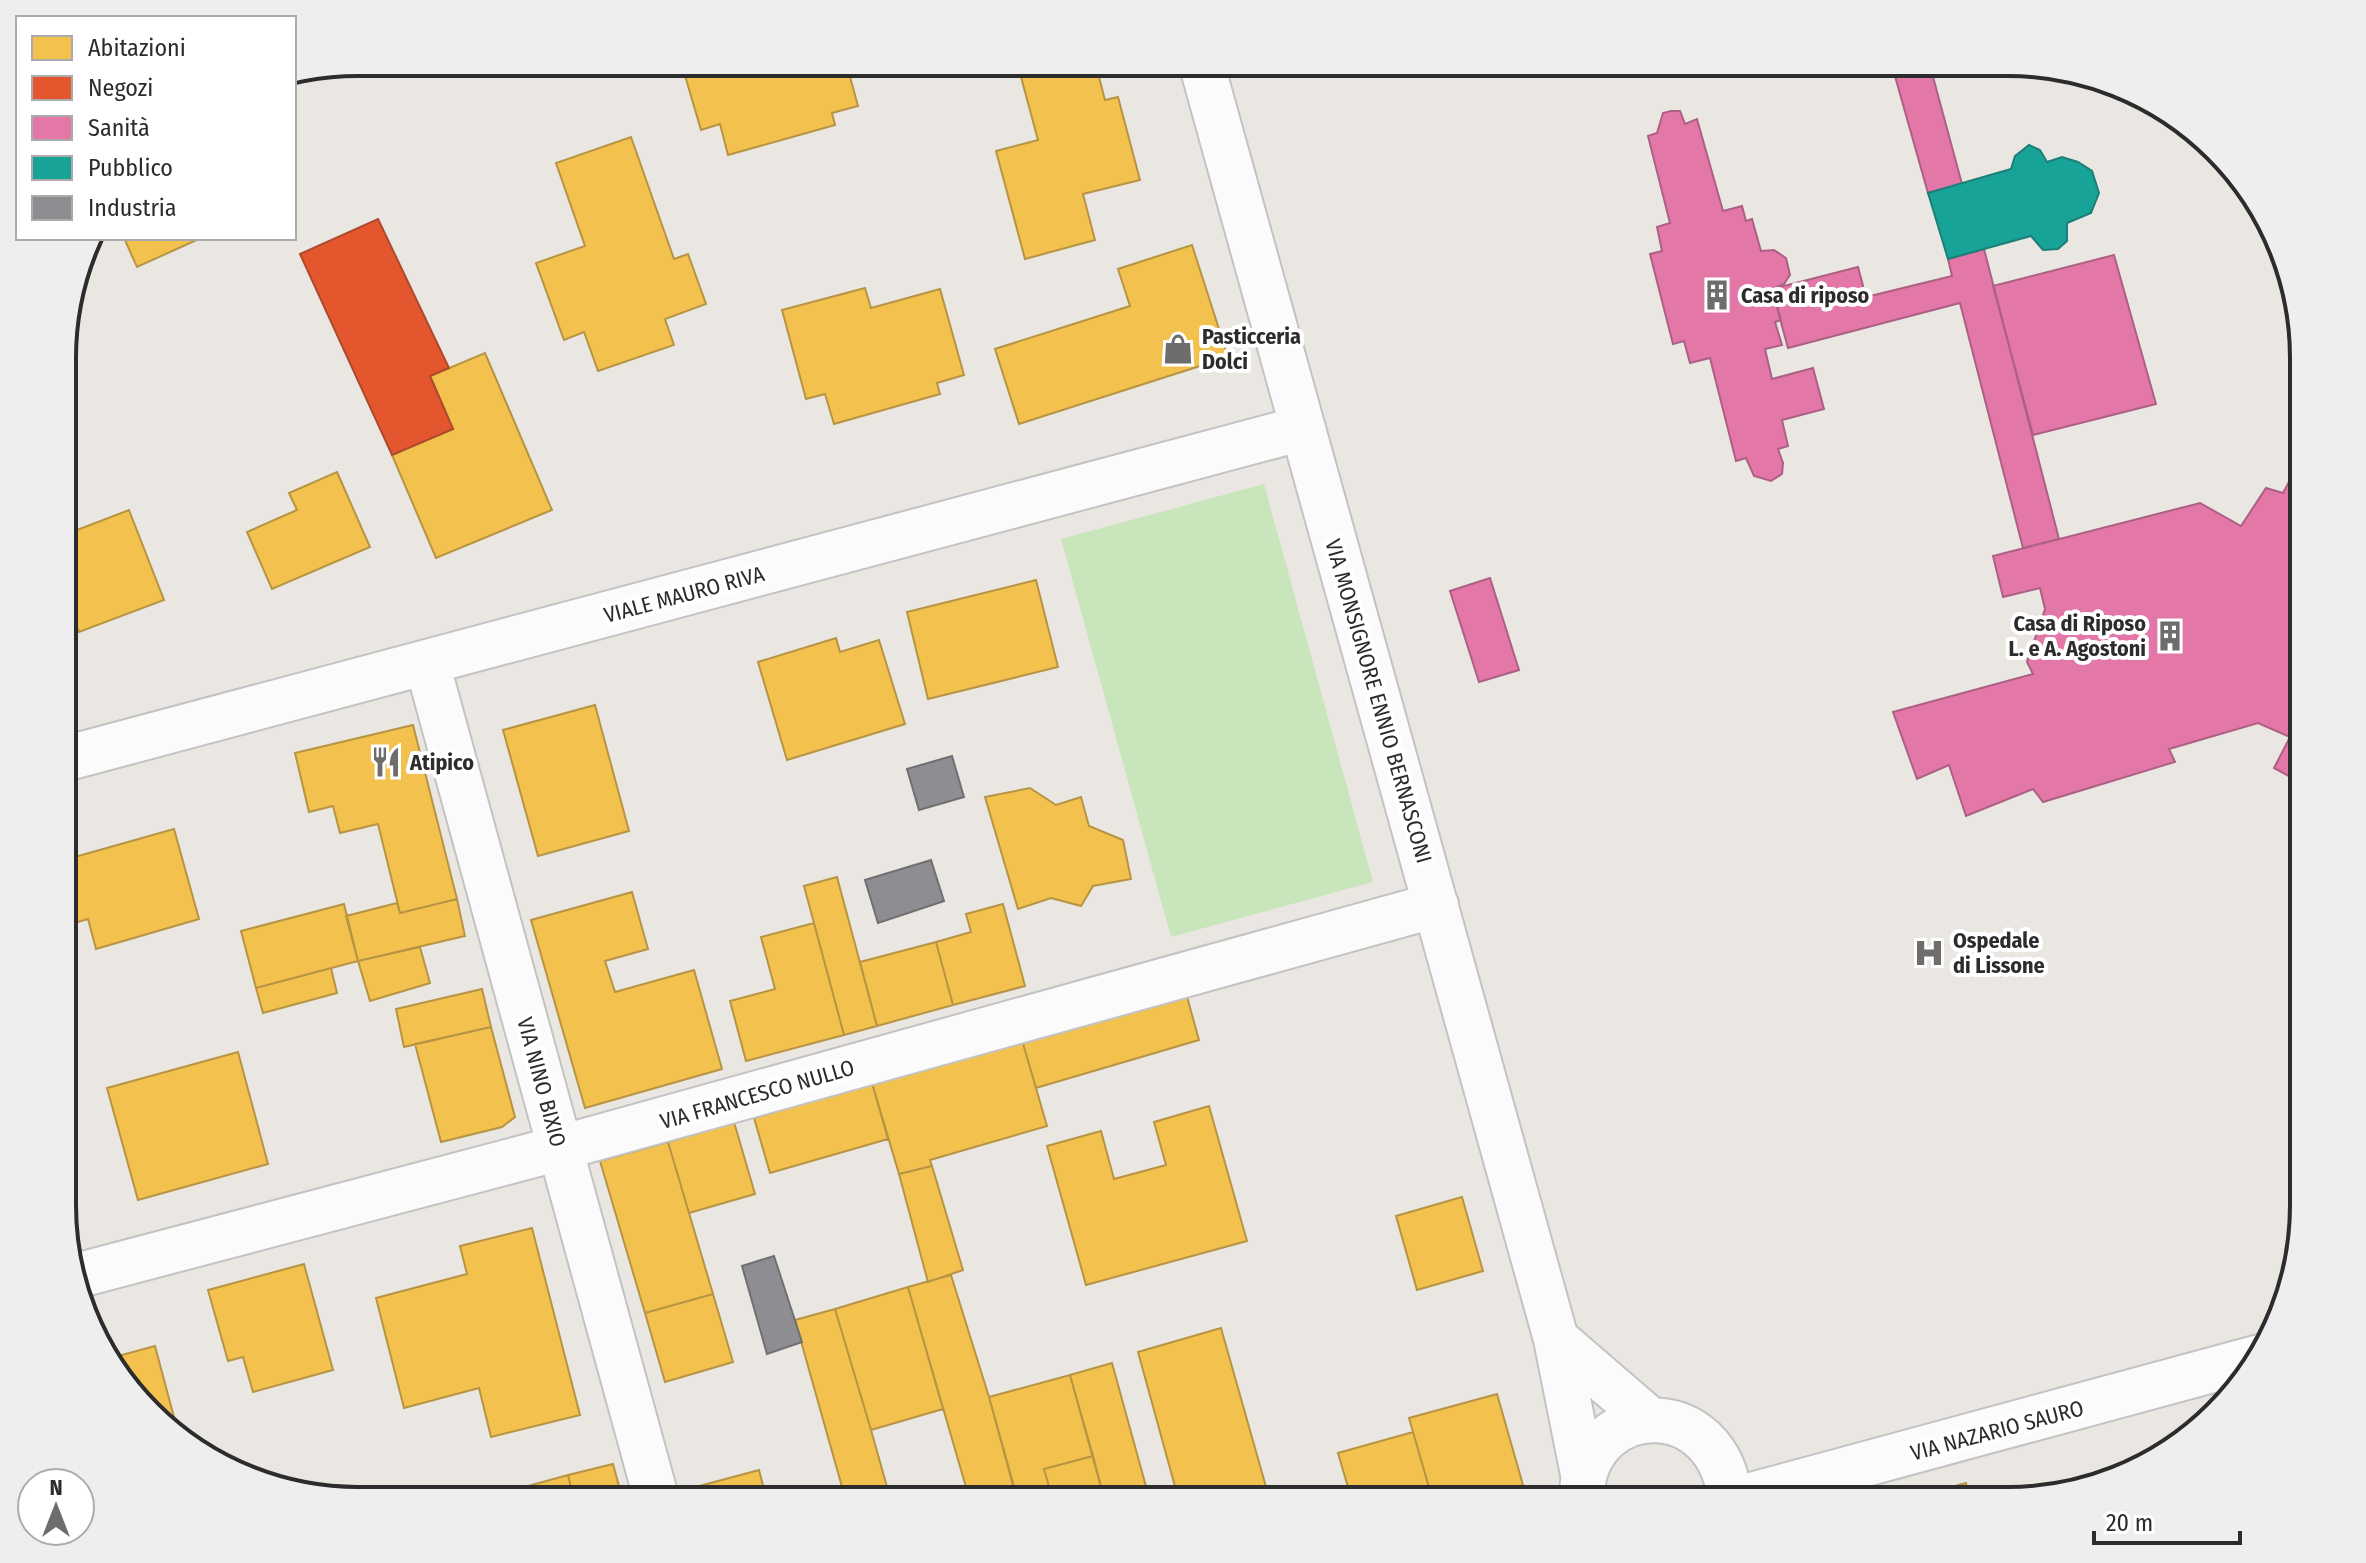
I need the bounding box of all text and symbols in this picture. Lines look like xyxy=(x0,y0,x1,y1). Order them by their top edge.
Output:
legend xyxy=(16,16,296,240)
text: Abitazioni xyxy=(88,34,186,62)
text: Negozi xyxy=(88,74,153,102)
text: Sanità xyxy=(88,114,150,142)
text: Pubblico xyxy=(88,154,173,182)
text: Industria xyxy=(88,194,177,222)
building icon: Casa di riposo xyxy=(1700,278,1734,312)
place label: Casa di riposo xyxy=(1741,282,1870,309)
place label: Pasticceria Dolci xyxy=(1202,323,1301,375)
shop icon: Pasticceria Dolci xyxy=(1161,332,1195,366)
street label: VIA MONSIGNORE ENNIO BERNASCONI xyxy=(1319,536,1438,866)
street label: VIALE MAURO RIVA xyxy=(601,560,768,629)
place label: Casa di Riposo L. e A. Agostoni xyxy=(2009,610,2146,662)
building icon: Casa di Riposo L. e A. Agostoni xyxy=(2153,619,2187,653)
restaurant icon: Atipico xyxy=(369,745,403,779)
place label: Atipico xyxy=(409,749,474,776)
place label: Ospedale di Lissone xyxy=(1953,927,2045,979)
hospital icon: Ospedale di Lissone xyxy=(1912,936,1946,970)
street label: VIA NINO BIXIO xyxy=(511,1014,572,1150)
street label: VIA FRANCESCO NULLO xyxy=(657,1054,857,1135)
street label: VIA NAZARIO SAURO xyxy=(1908,1394,2087,1467)
north arrow xyxy=(16,1467,96,1547)
text: N xyxy=(49,1474,63,1501)
scale bar xyxy=(2094,1495,2240,1545)
text: 20 m xyxy=(2106,1509,2153,1537)

